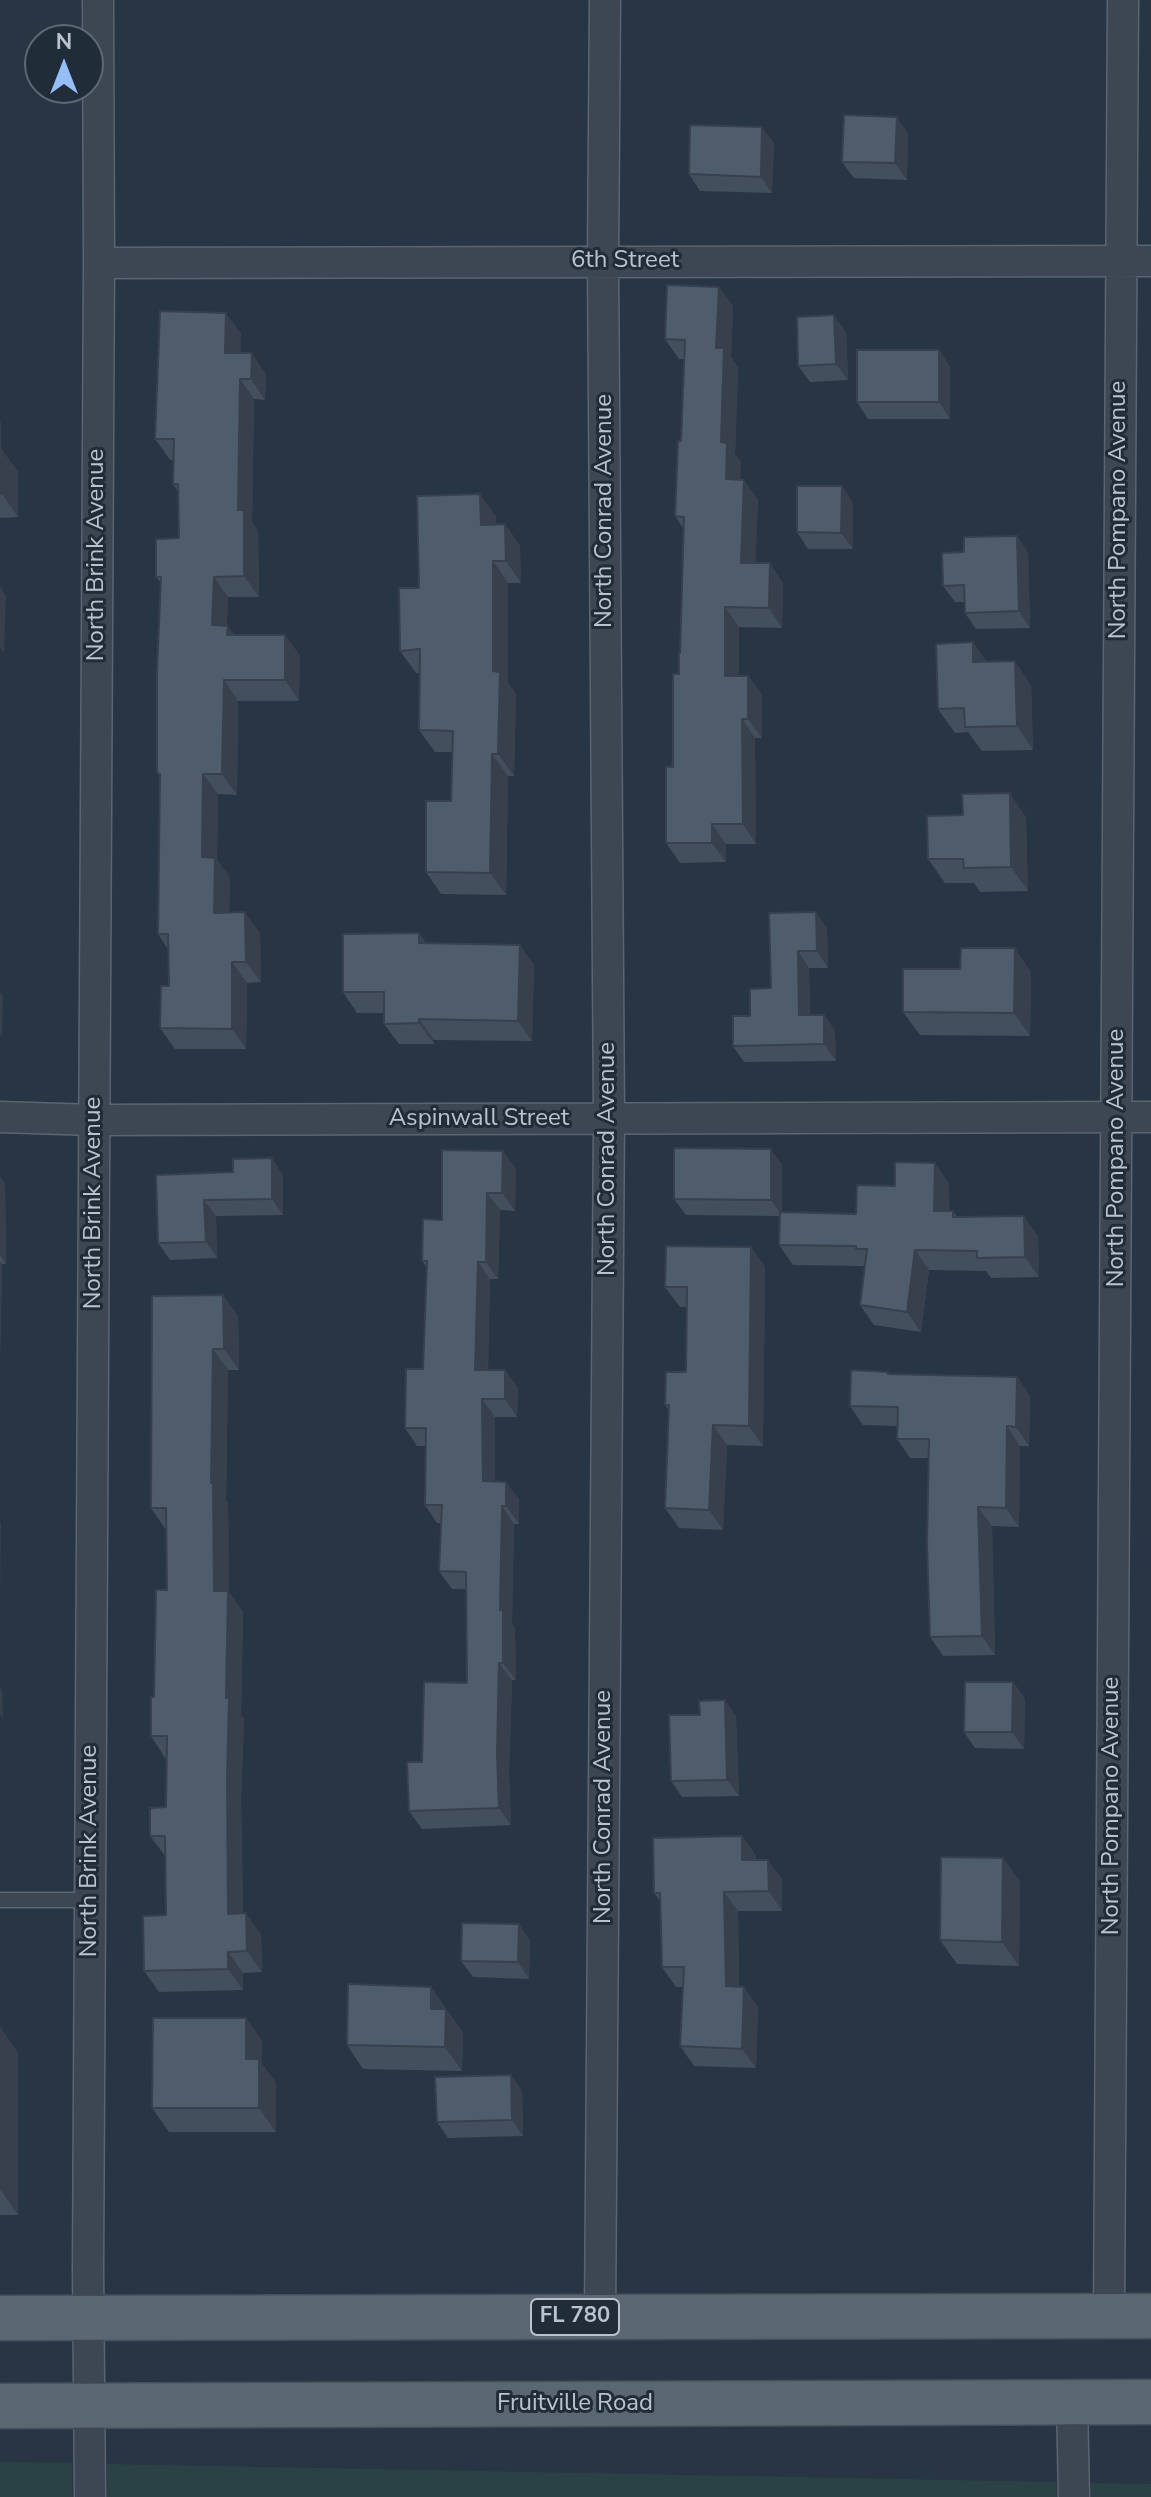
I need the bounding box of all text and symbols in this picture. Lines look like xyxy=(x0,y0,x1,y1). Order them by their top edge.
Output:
north arrow xyxy=(24,24,104,104)
text: N xyxy=(56,27,72,57)
street label: 6th Street xyxy=(571,247,679,275)
street label: North Pompano Avenue xyxy=(1105,381,1133,639)
street label: North Conrad Avenue xyxy=(591,394,619,628)
street label: North Brink Avenue xyxy=(83,449,111,661)
street label: North Pompano Avenue xyxy=(1103,1029,1131,1287)
street label: North Conrad Avenue xyxy=(594,1042,622,1276)
street label: North Brink Avenue xyxy=(80,1097,108,1309)
street label: Aspinwall Street xyxy=(389,1105,569,1133)
street label: North Pompano Avenue xyxy=(1098,1677,1126,1935)
street label: North Conrad Avenue xyxy=(590,1690,618,1924)
street label: North Brink Avenue xyxy=(76,1745,104,1957)
road number: FL 780 xyxy=(531,2299,619,2335)
street label: Fruitville Road xyxy=(497,2390,653,2418)

